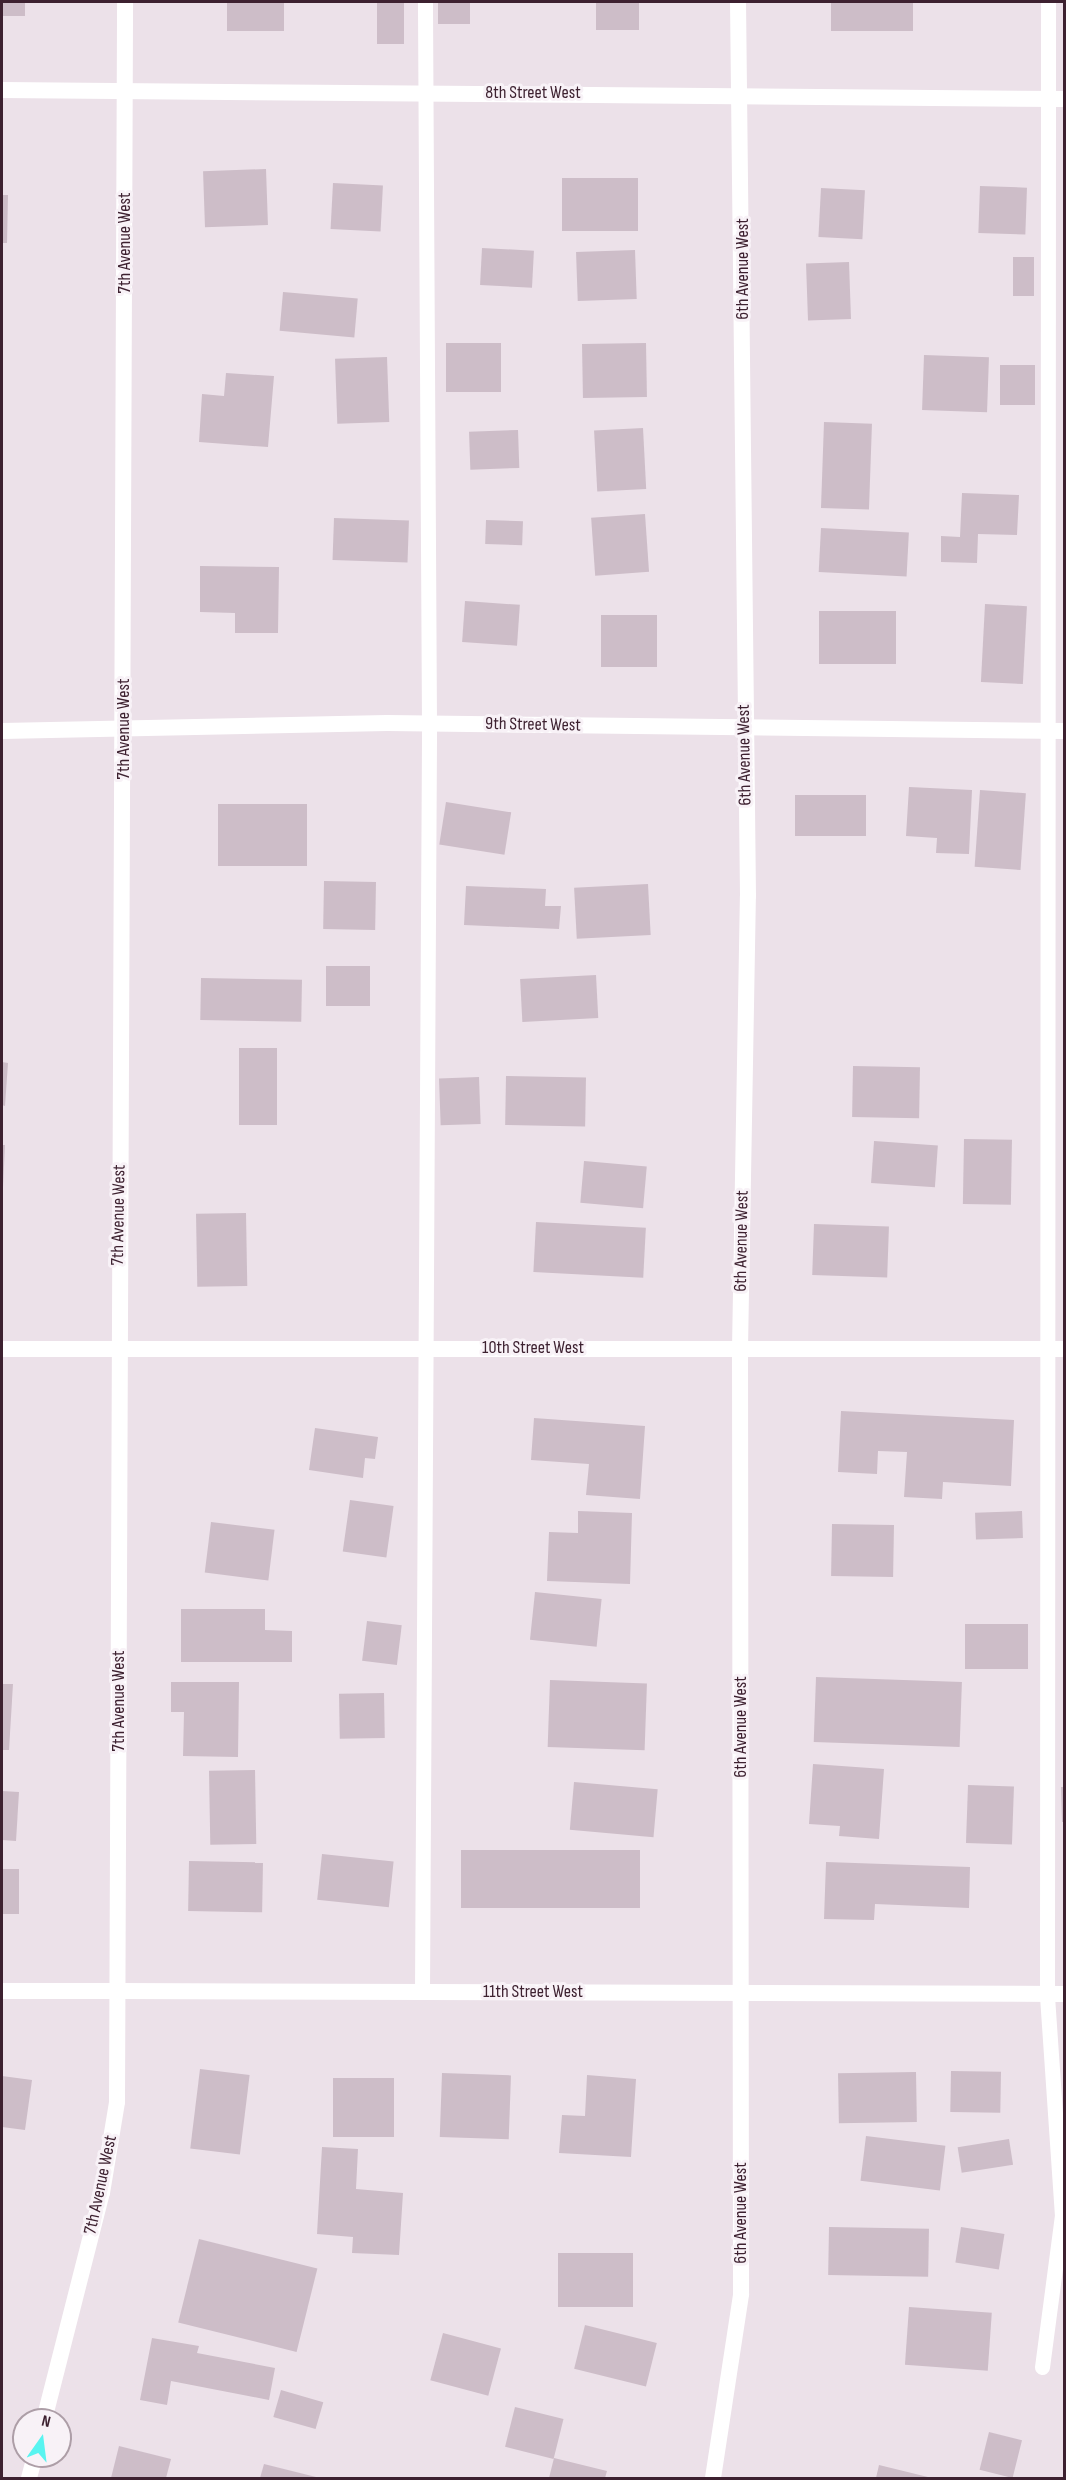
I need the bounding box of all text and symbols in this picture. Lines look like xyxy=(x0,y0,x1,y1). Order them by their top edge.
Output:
street label: 8th Street West xyxy=(485,82,581,104)
street label: 7th Avenue West xyxy=(114,193,136,293)
street label: 6th Avenue West xyxy=(732,218,754,320)
street label: 7th Avenue West xyxy=(113,679,135,779)
street label: 6th Avenue West xyxy=(733,704,757,806)
street label: 9th Street West xyxy=(485,713,581,737)
street label: 7th Avenue West xyxy=(107,1164,131,1266)
street label: 6th Avenue West xyxy=(730,1190,754,1292)
street label: 10th Street West xyxy=(482,1337,584,1359)
street label: 7th Avenue West xyxy=(108,1651,130,1751)
street label: 6th Avenue West xyxy=(730,1676,752,1778)
street label: 11th Street West xyxy=(483,1981,583,2003)
street label: 7th Avenue West xyxy=(80,2133,122,2237)
street label: 6th Avenue West xyxy=(730,2162,752,2264)
north arrow xyxy=(12,2408,72,2468)
text: N xyxy=(40,2412,52,2432)

